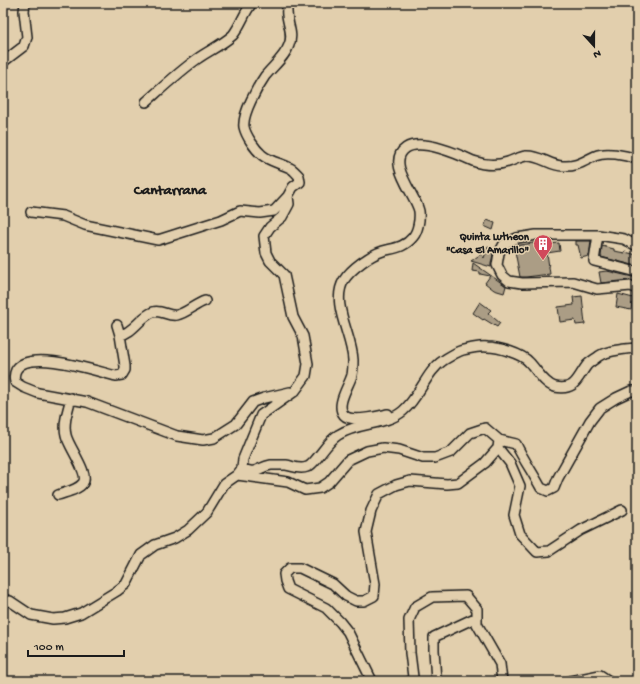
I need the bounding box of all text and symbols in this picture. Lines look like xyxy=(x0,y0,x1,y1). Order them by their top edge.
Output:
north arrow xyxy=(574,26,614,66)
text: N xyxy=(591,47,602,60)
district label: Cantarrana xyxy=(133,182,207,200)
place label: Quinta Lutheon "Casa El Amarillo" xyxy=(446,231,530,257)
building icon: Quinta Lutheon "Casa El Amarillo" xyxy=(532,233,554,261)
scale bar xyxy=(28,632,124,658)
text: 100 m xyxy=(33,641,64,655)

